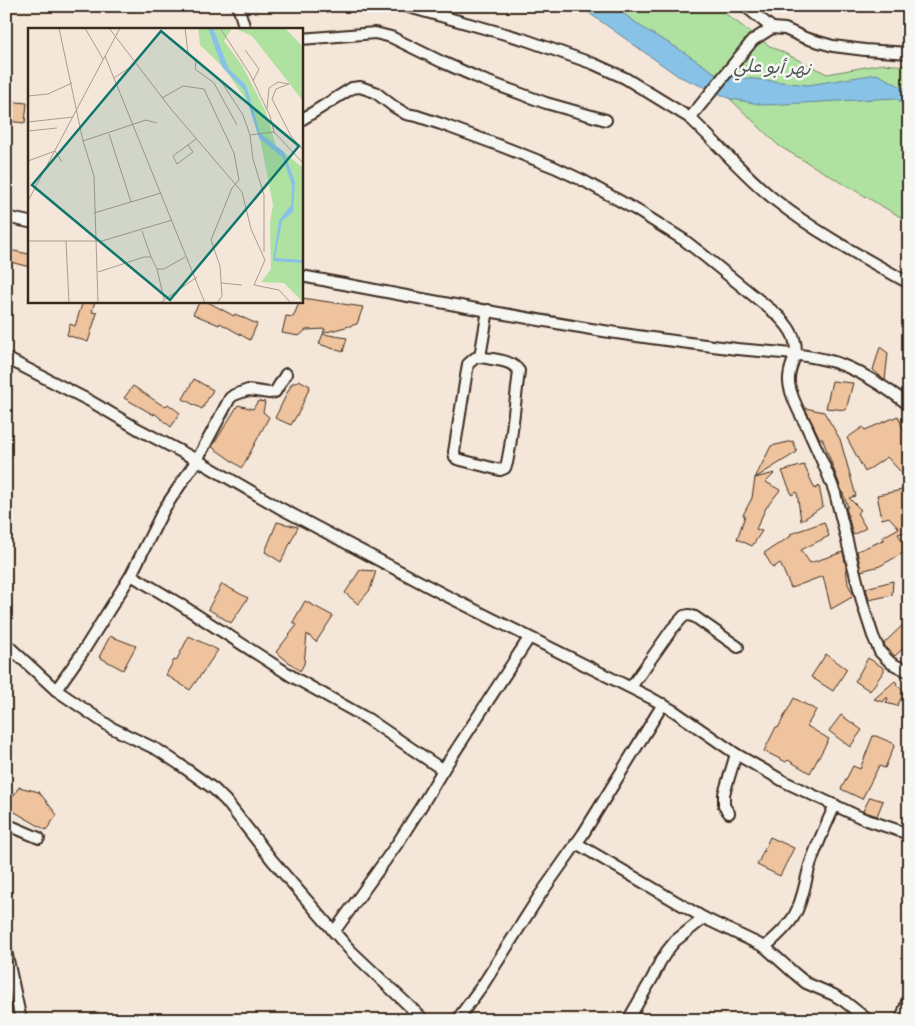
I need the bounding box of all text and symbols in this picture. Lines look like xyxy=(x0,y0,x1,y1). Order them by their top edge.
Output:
inset map xyxy=(28,28,302,302)
water label: نهر أبو علي xyxy=(733,54,813,85)

